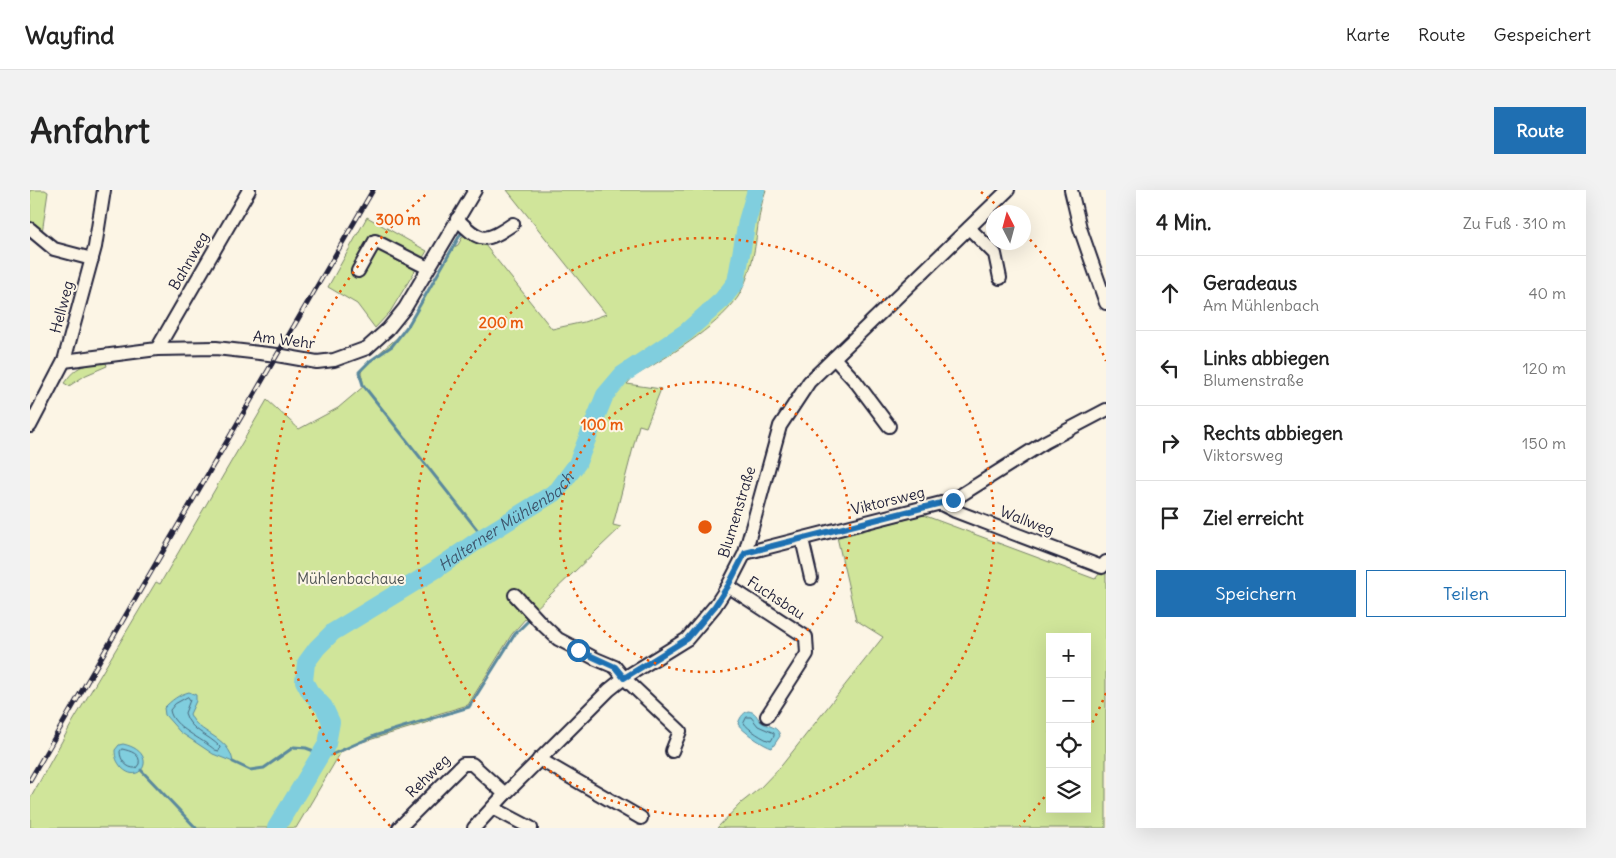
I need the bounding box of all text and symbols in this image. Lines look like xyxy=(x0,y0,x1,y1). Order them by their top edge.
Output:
text: Wayfind xyxy=(25,20,114,50)
text: Karte xyxy=(1346,23,1390,46)
text: Route xyxy=(1418,23,1465,46)
text: Gespeichert xyxy=(1493,23,1591,46)
button: Route xyxy=(1494,107,1586,154)
text: Anfahrt xyxy=(30,108,150,152)
north arrow xyxy=(986,205,1031,250)
text: 4 Min. xyxy=(1156,209,1211,236)
text: 300 m xyxy=(376,210,421,229)
text: Zu Fuß · 310 m xyxy=(1463,213,1566,233)
street label: Bahnweg xyxy=(164,228,213,293)
text: Geradeaus xyxy=(1203,271,1297,295)
street label: Hellweg xyxy=(45,278,78,335)
icon: ahead xyxy=(1156,279,1184,307)
text: 40 m xyxy=(1528,283,1566,303)
text: Am Mühlenbach xyxy=(1203,295,1319,315)
text: 200 m xyxy=(479,313,523,332)
street label: Am Wehr xyxy=(252,326,316,353)
text: Links abbiegen xyxy=(1203,346,1330,370)
icon: left xyxy=(1156,354,1184,382)
text: 120 m xyxy=(1523,358,1566,378)
text: Blumenstraße xyxy=(1203,370,1304,390)
text: 100 m xyxy=(581,415,623,434)
text: Rechts abbiegen xyxy=(1203,421,1343,445)
icon: right xyxy=(1156,429,1184,457)
text: 150 m xyxy=(1522,433,1566,453)
text: Viktorsweg xyxy=(1203,445,1283,465)
street label: Blumenstraße xyxy=(714,464,759,560)
water label: Halterner Mühlenbach xyxy=(434,467,578,575)
street label: Viktorsweg xyxy=(849,482,927,519)
route end xyxy=(942,489,965,512)
street label: Wallweg xyxy=(997,502,1057,540)
icon: arrive xyxy=(1156,504,1184,532)
text: Ziel erreicht xyxy=(1203,506,1304,530)
centre of rings xyxy=(696,518,714,536)
park label: Mühlenbachaue xyxy=(297,569,405,588)
button: Speichern xyxy=(1156,570,1356,617)
button: Teilen xyxy=(1366,570,1566,617)
street label: Fuchsbau xyxy=(744,572,809,623)
map controls xyxy=(1046,633,1091,813)
button: + xyxy=(1046,633,1091,678)
route start xyxy=(567,639,590,662)
button: − xyxy=(1046,678,1091,723)
button: locate xyxy=(1046,723,1091,768)
street label: Rehweg xyxy=(402,750,454,801)
button: layers xyxy=(1046,768,1091,813)

